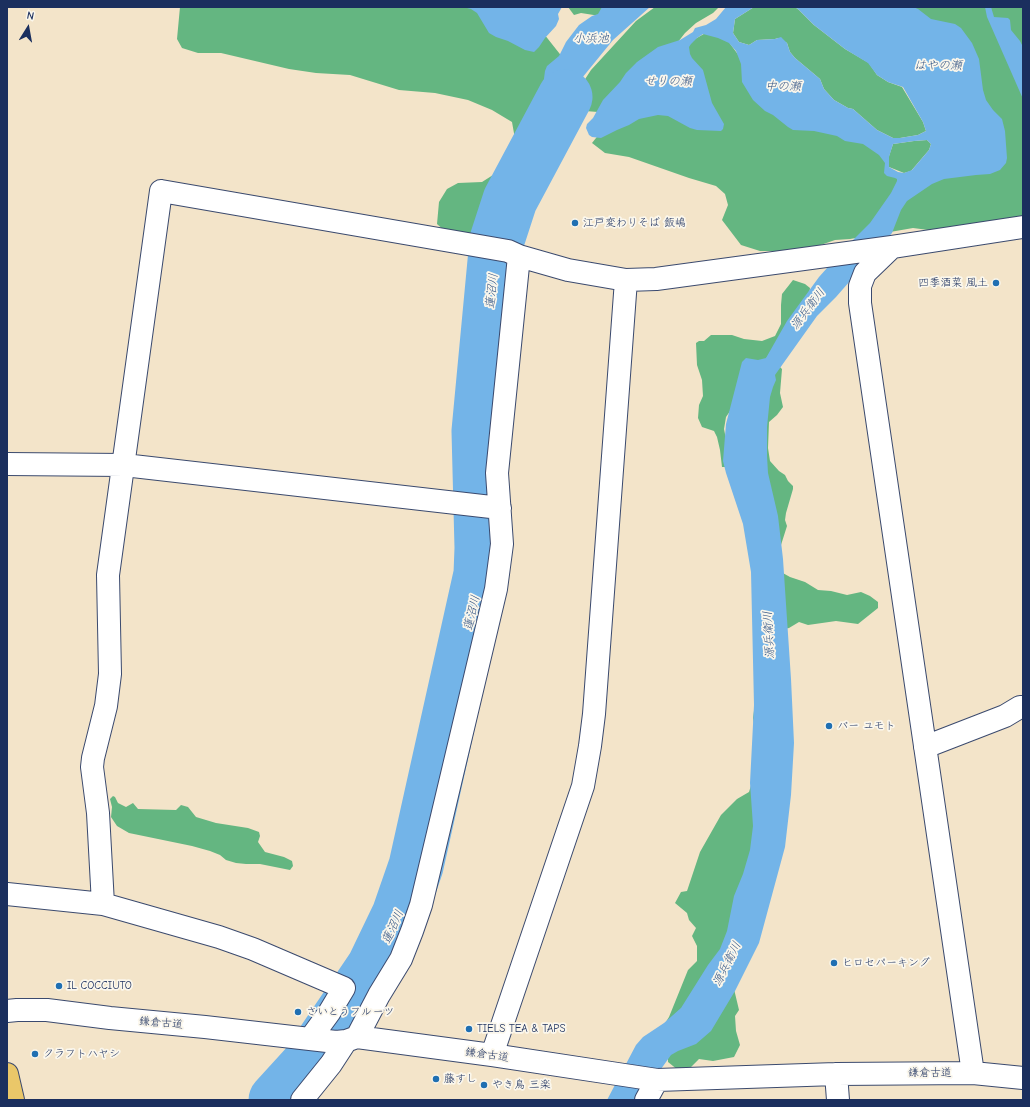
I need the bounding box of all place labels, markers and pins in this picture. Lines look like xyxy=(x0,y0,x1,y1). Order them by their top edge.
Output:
place label: 江戸変わりそば 飯嶋 xyxy=(583,216,686,230)
marker: 江戸変わりそば 飯嶋 xyxy=(570,218,580,228)
place label: 四季酒菜 風土 xyxy=(918,276,988,290)
marker: 四季酒菜 風土 xyxy=(991,278,1001,288)
place label: バー ユモト xyxy=(837,719,896,733)
marker: バー ユモト xyxy=(824,721,834,731)
place label: ヒロセパーキング xyxy=(842,956,930,970)
marker: ヒロセパーキング xyxy=(829,958,839,968)
place label: IL COCCIUTO xyxy=(67,979,132,993)
marker: IL COCCIUTO xyxy=(54,981,64,991)
place label: さいとうフルーツ xyxy=(306,1005,394,1019)
marker: さいとうフルーツ xyxy=(293,1007,303,1017)
place label: TIELS TEA & TAPS xyxy=(477,1022,566,1036)
marker: TIELS TEA & TAPS xyxy=(464,1024,474,1034)
place label: クラフトハヤシ xyxy=(43,1047,120,1061)
marker: クラフトハヤシ xyxy=(30,1049,40,1059)
place label: 藤すし xyxy=(444,1072,477,1086)
marker: 藤すし xyxy=(431,1074,441,1084)
place label: やき鳥 三楽 xyxy=(492,1078,551,1092)
marker: やき鳥 三楽 xyxy=(479,1080,489,1090)

